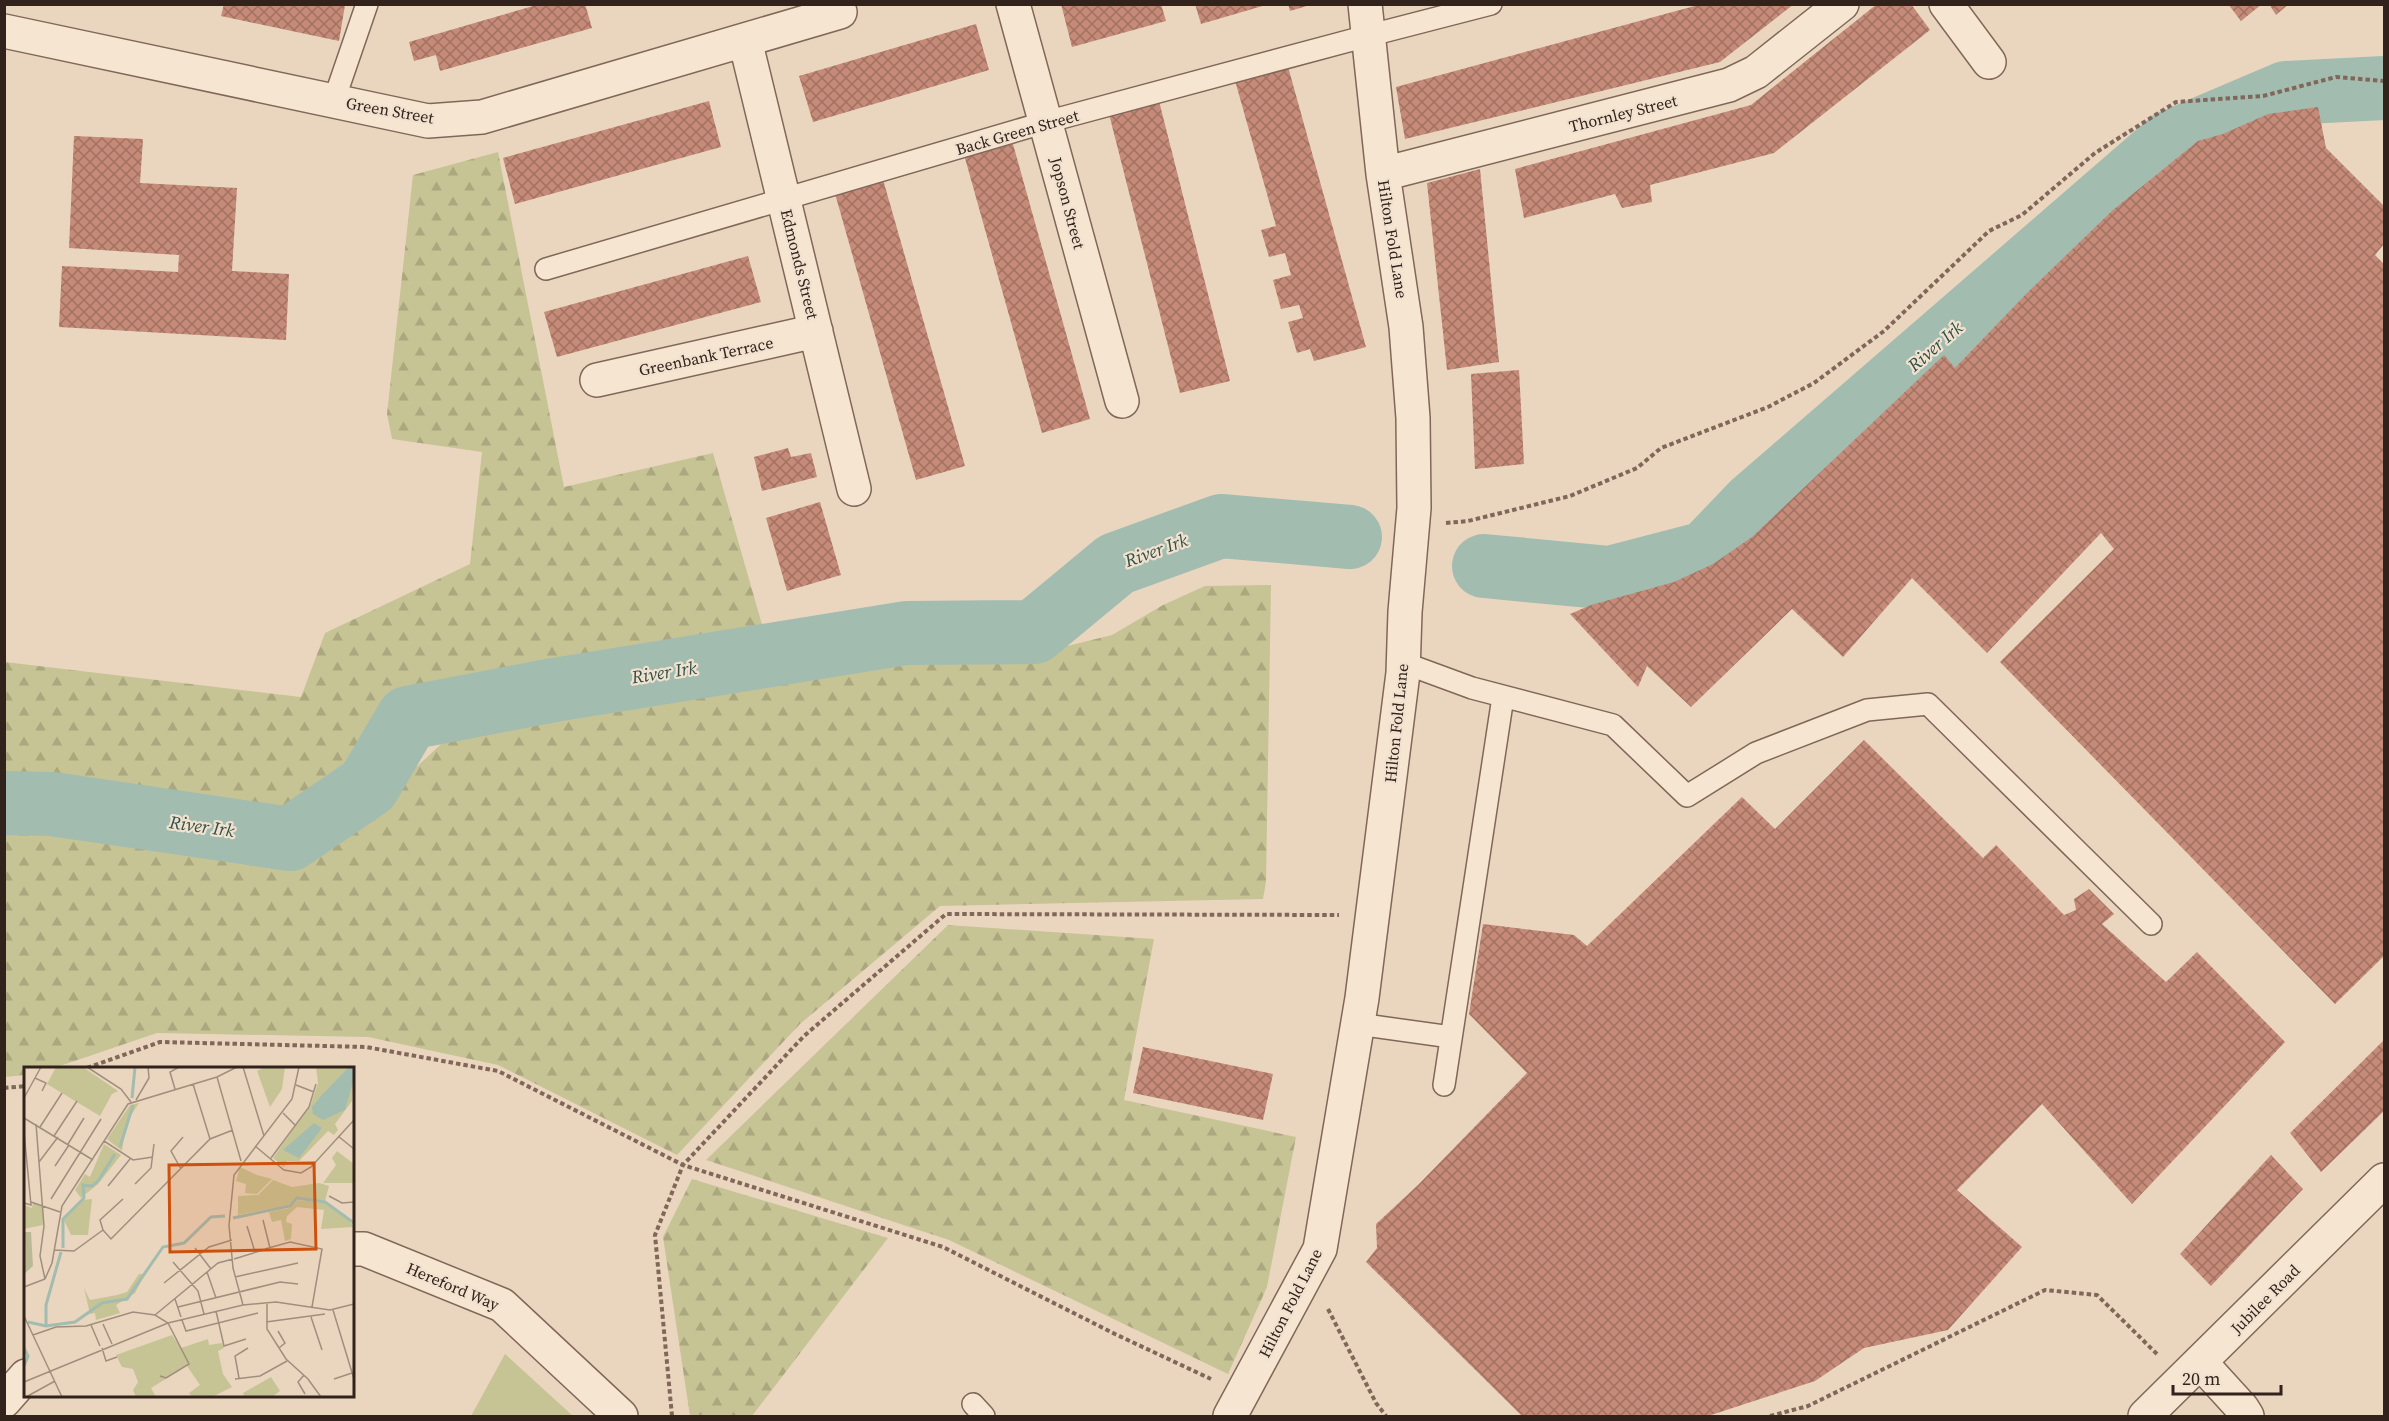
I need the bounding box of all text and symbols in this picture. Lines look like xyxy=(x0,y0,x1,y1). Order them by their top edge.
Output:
street label: Thornley Street xyxy=(1567,89,1680,137)
street label: Green Street xyxy=(344,91,436,129)
street label: Back Green Street xyxy=(953,104,1082,160)
street label: Jopson Street xyxy=(1045,154,1091,252)
street label: Hilton Fold Lane xyxy=(1373,178,1413,300)
street label: Edmonds Street xyxy=(776,207,824,322)
water label: River Irk xyxy=(1901,315,1968,378)
street label: Greenbank Terrace xyxy=(637,331,775,381)
water label: River Irk xyxy=(1120,527,1192,573)
water label: River Irk xyxy=(629,654,699,690)
street label: Hilton Fold Lane xyxy=(1379,662,1413,784)
water label: River Irk xyxy=(167,809,237,843)
inset map xyxy=(24,1067,354,1397)
street label: Hilton Fold Lane xyxy=(1253,1245,1327,1361)
street label: Hereford Way xyxy=(403,1257,503,1316)
street label: Jubilee Road xyxy=(2225,1259,2305,1339)
scale bar xyxy=(2173,1358,2281,1396)
text: 20 m xyxy=(2182,1366,2220,1391)

